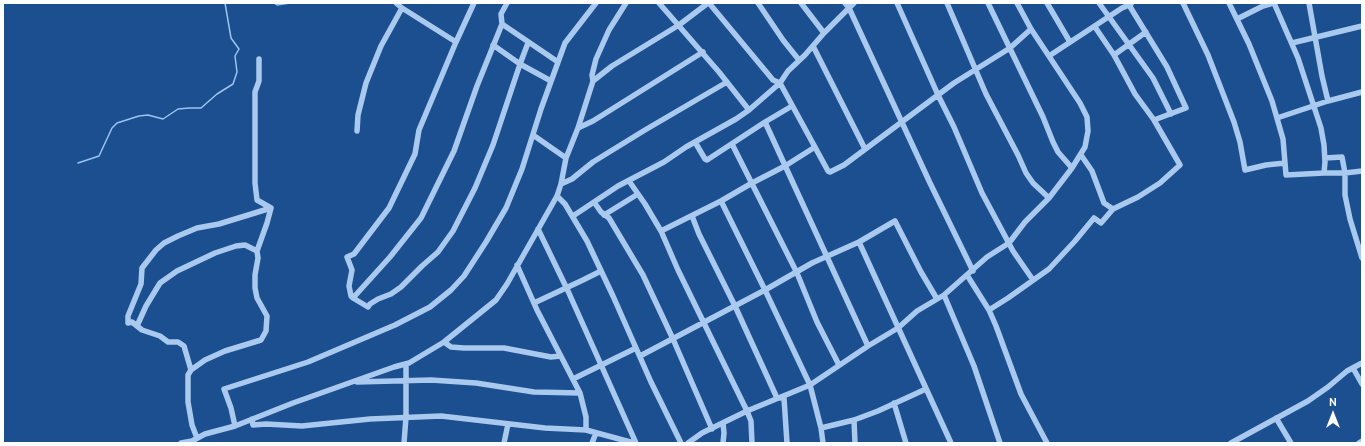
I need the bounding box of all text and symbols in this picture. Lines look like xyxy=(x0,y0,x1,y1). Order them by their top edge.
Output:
north arrow xyxy=(1313,394,1353,434)
text: N xyxy=(1329,395,1337,409)

